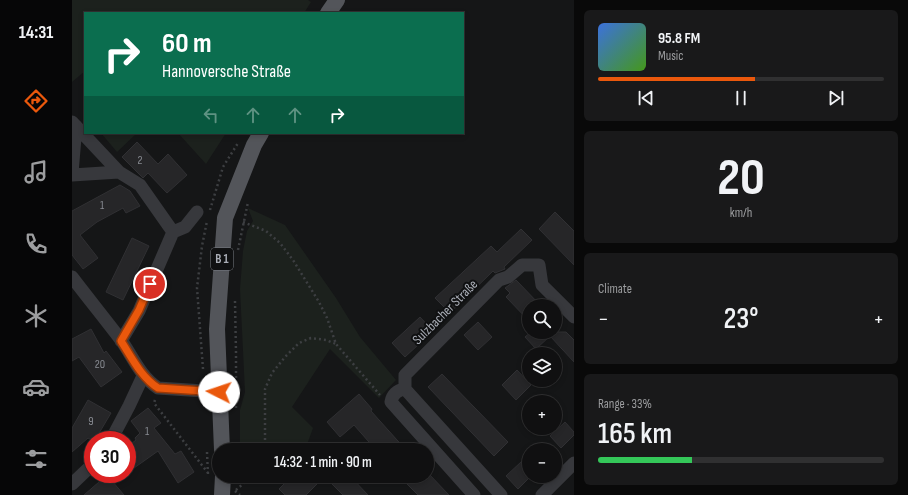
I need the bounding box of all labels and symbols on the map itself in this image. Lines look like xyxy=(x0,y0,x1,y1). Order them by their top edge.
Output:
house number: 2 xyxy=(138,153,143,168)
house number: 1 xyxy=(100,198,105,213)
road number: B 1 xyxy=(211,248,233,270)
pin xyxy=(133,267,167,301)
street label: Sulzbacher Straße xyxy=(409,276,481,348)
house number: 20 xyxy=(95,357,105,372)
position arrow xyxy=(198,371,240,413)
house number: 9 xyxy=(88,414,94,429)
house number: 1 xyxy=(145,424,150,439)
speed limit sign: 30 xyxy=(84,431,136,483)

